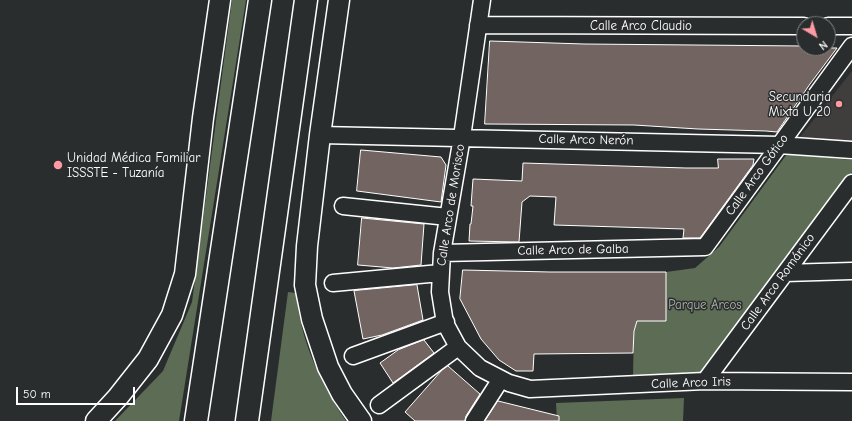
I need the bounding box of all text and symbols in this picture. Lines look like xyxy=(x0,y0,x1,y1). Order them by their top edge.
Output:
north arrow xyxy=(796,16,836,56)
street label: Calle Arco Claudio xyxy=(590,18,692,34)
text: N xyxy=(816,38,830,52)
place label: Secundaria Mixta U 20 xyxy=(769,89,831,120)
marker: Secundaria Mixta U 20 xyxy=(834,99,844,109)
street label: Calle Arco Nerón xyxy=(538,131,634,149)
street label: Calle Arco Gótico xyxy=(722,131,792,219)
street label: Calle Arco de Morisco xyxy=(434,143,468,267)
place label: Unidad Médica Familiar ISSSTE - Tuzanía xyxy=(67,150,200,181)
marker: Unidad Médica Familiar ISSSTE - Tuzanía xyxy=(52,159,64,171)
street label: Calle Arco Románico xyxy=(738,230,818,334)
street label: Calle Arco de Galba xyxy=(517,241,629,259)
park label: Parque Arcos xyxy=(668,297,742,313)
street label: Calle Arco Iris xyxy=(651,374,731,392)
scale bar xyxy=(18,379,137,405)
text: 50 m xyxy=(23,387,51,401)

